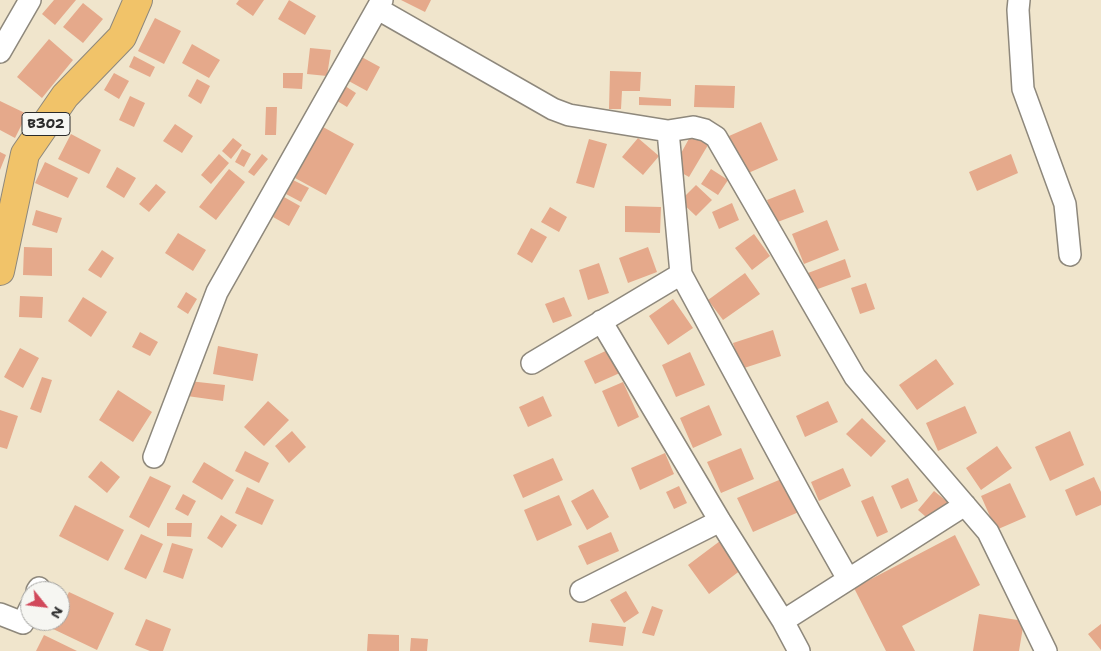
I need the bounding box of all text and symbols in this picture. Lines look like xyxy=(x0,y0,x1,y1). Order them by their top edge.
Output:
road number: B302 xyxy=(22,112,70,136)
north arrow xyxy=(20,581,70,631)
text: N xyxy=(47,604,68,622)

